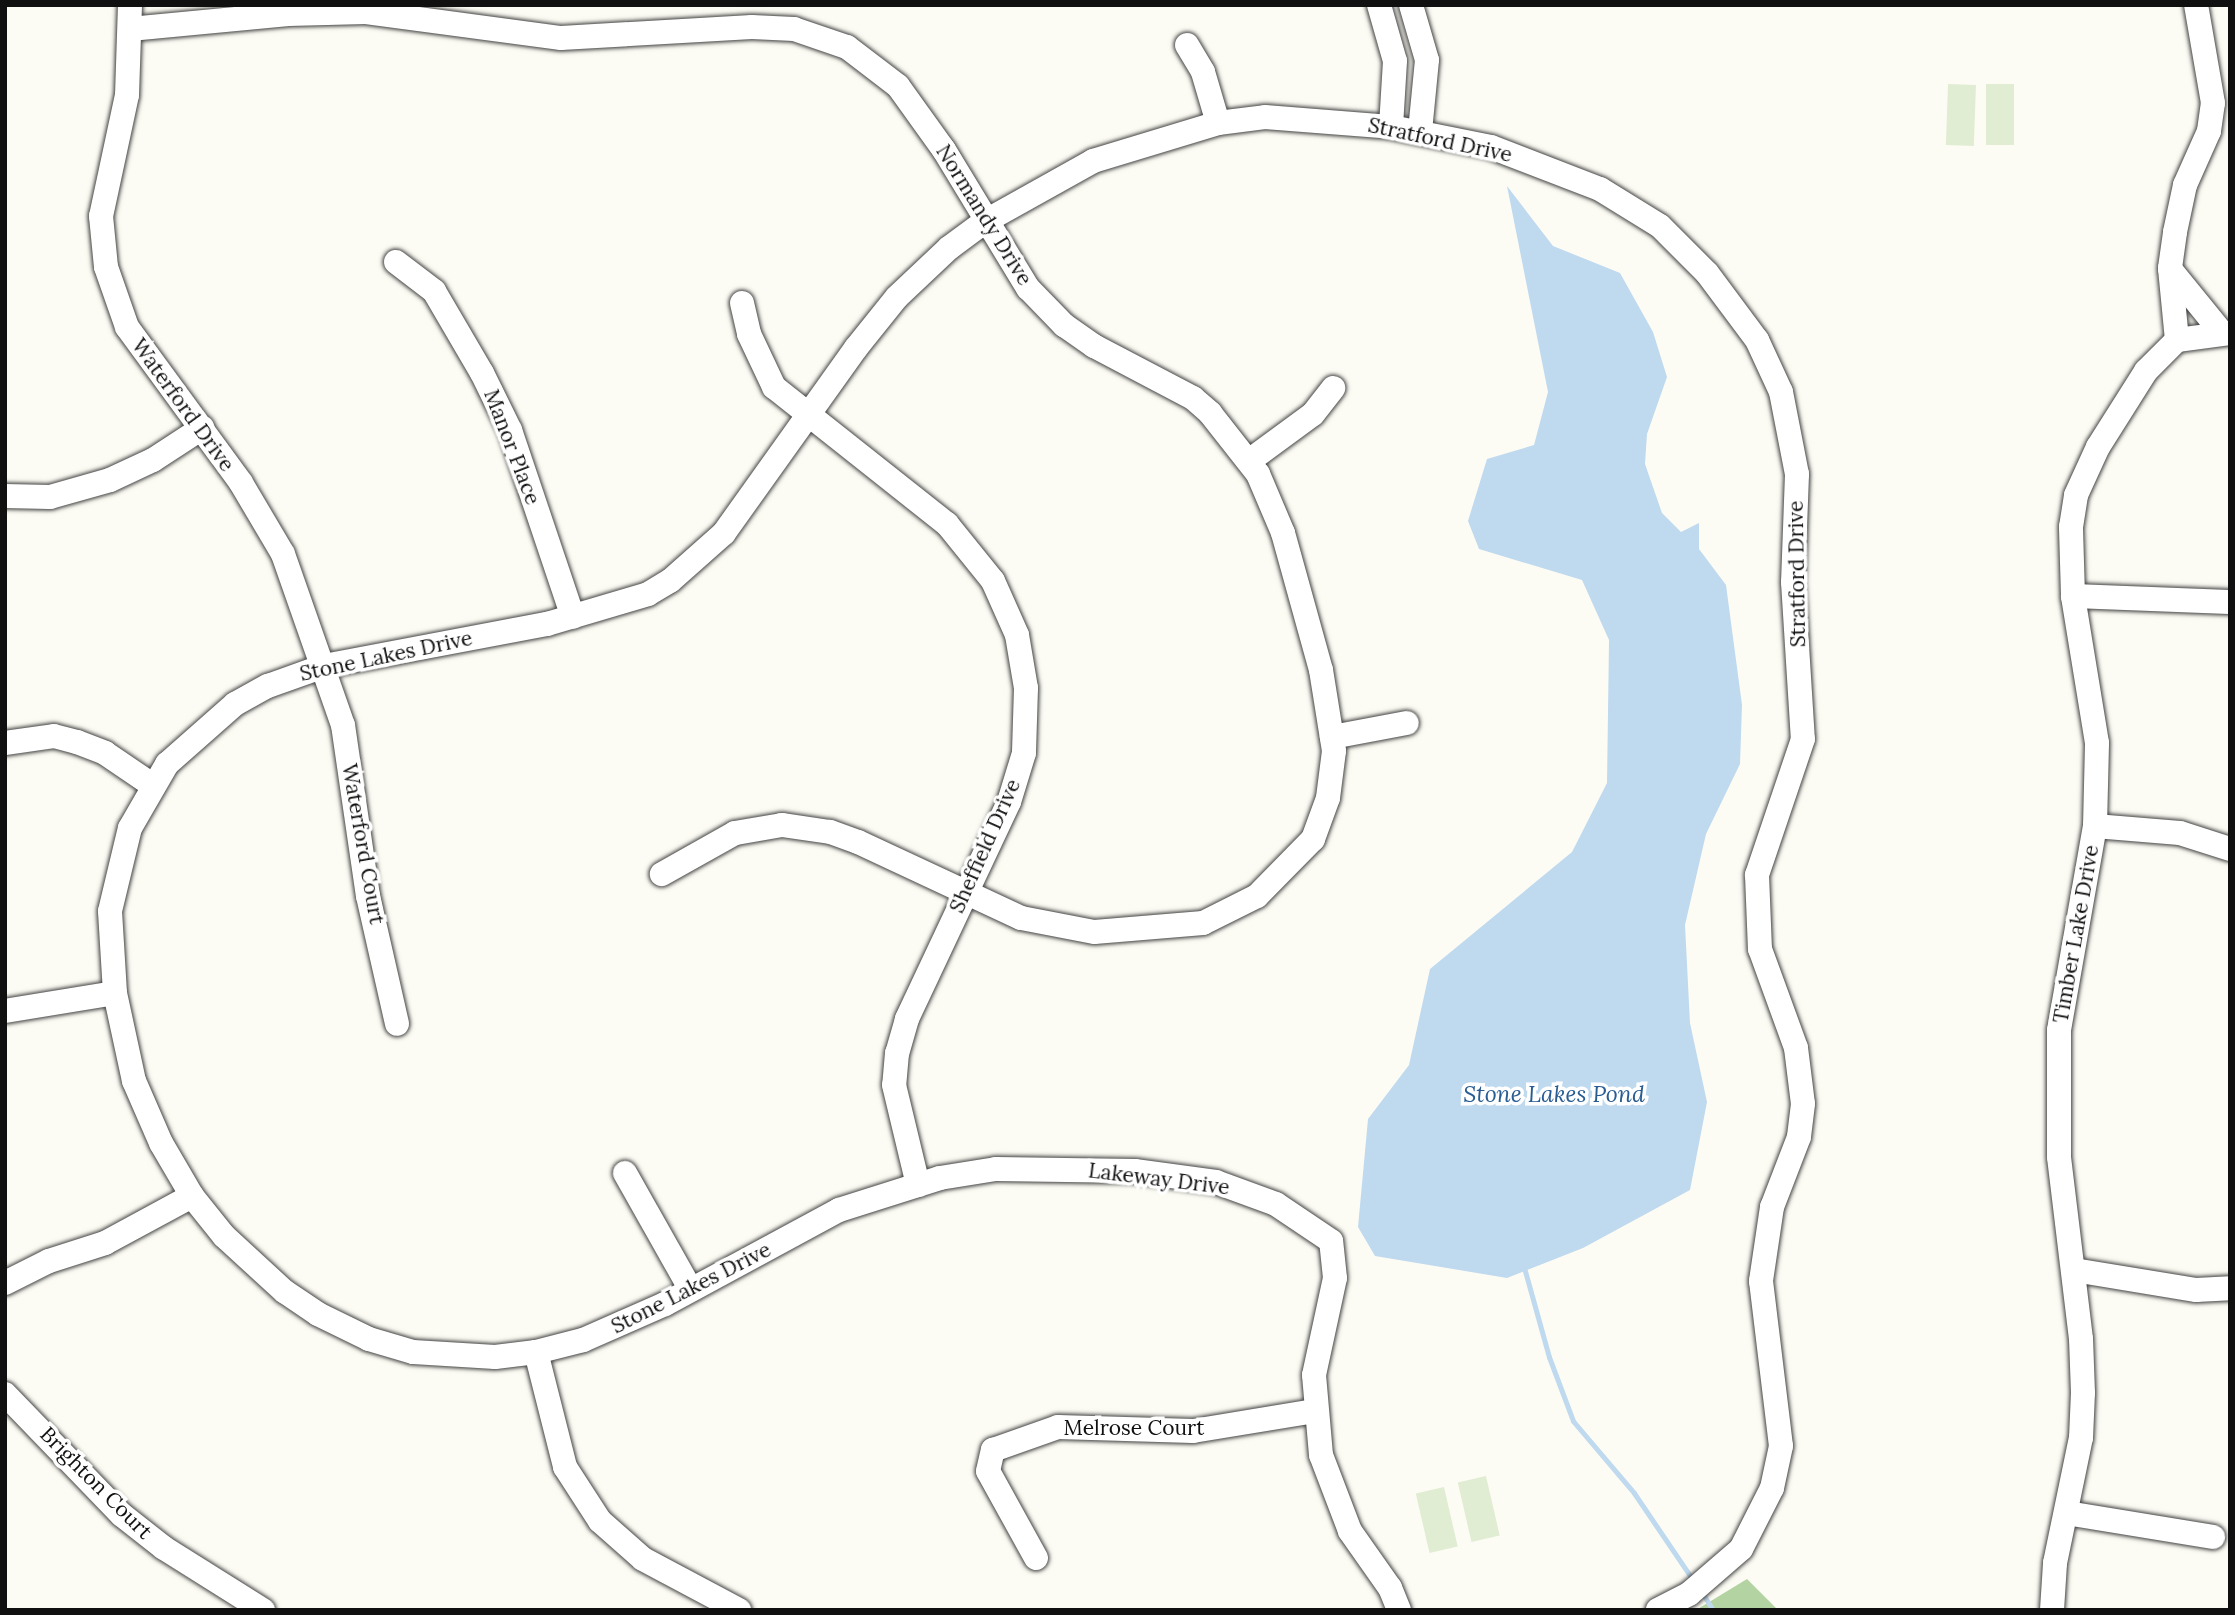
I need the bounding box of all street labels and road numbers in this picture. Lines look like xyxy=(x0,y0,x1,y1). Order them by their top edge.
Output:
street label: Stratford Drive xyxy=(1366,112,1514,168)
street label: Normandy Drive xyxy=(931,140,1037,290)
street label: Waterford Drive xyxy=(126,334,240,476)
street label: Manor Place xyxy=(478,386,546,508)
street label: Stratford Drive xyxy=(1783,501,1811,647)
street label: Stone Lakes Drive xyxy=(297,625,475,687)
street label: Waterford Court xyxy=(336,762,390,926)
street label: Sheffield Drive xyxy=(944,775,1026,917)
street label: Timber Lake Drive xyxy=(2048,843,2104,1025)
street label: Lakeway Drive xyxy=(1087,1158,1231,1200)
street label: Stone Lakes Drive xyxy=(607,1237,775,1339)
street label: Melrose Court xyxy=(1064,1415,1204,1441)
street label: Brighton Court xyxy=(35,1422,157,1544)

